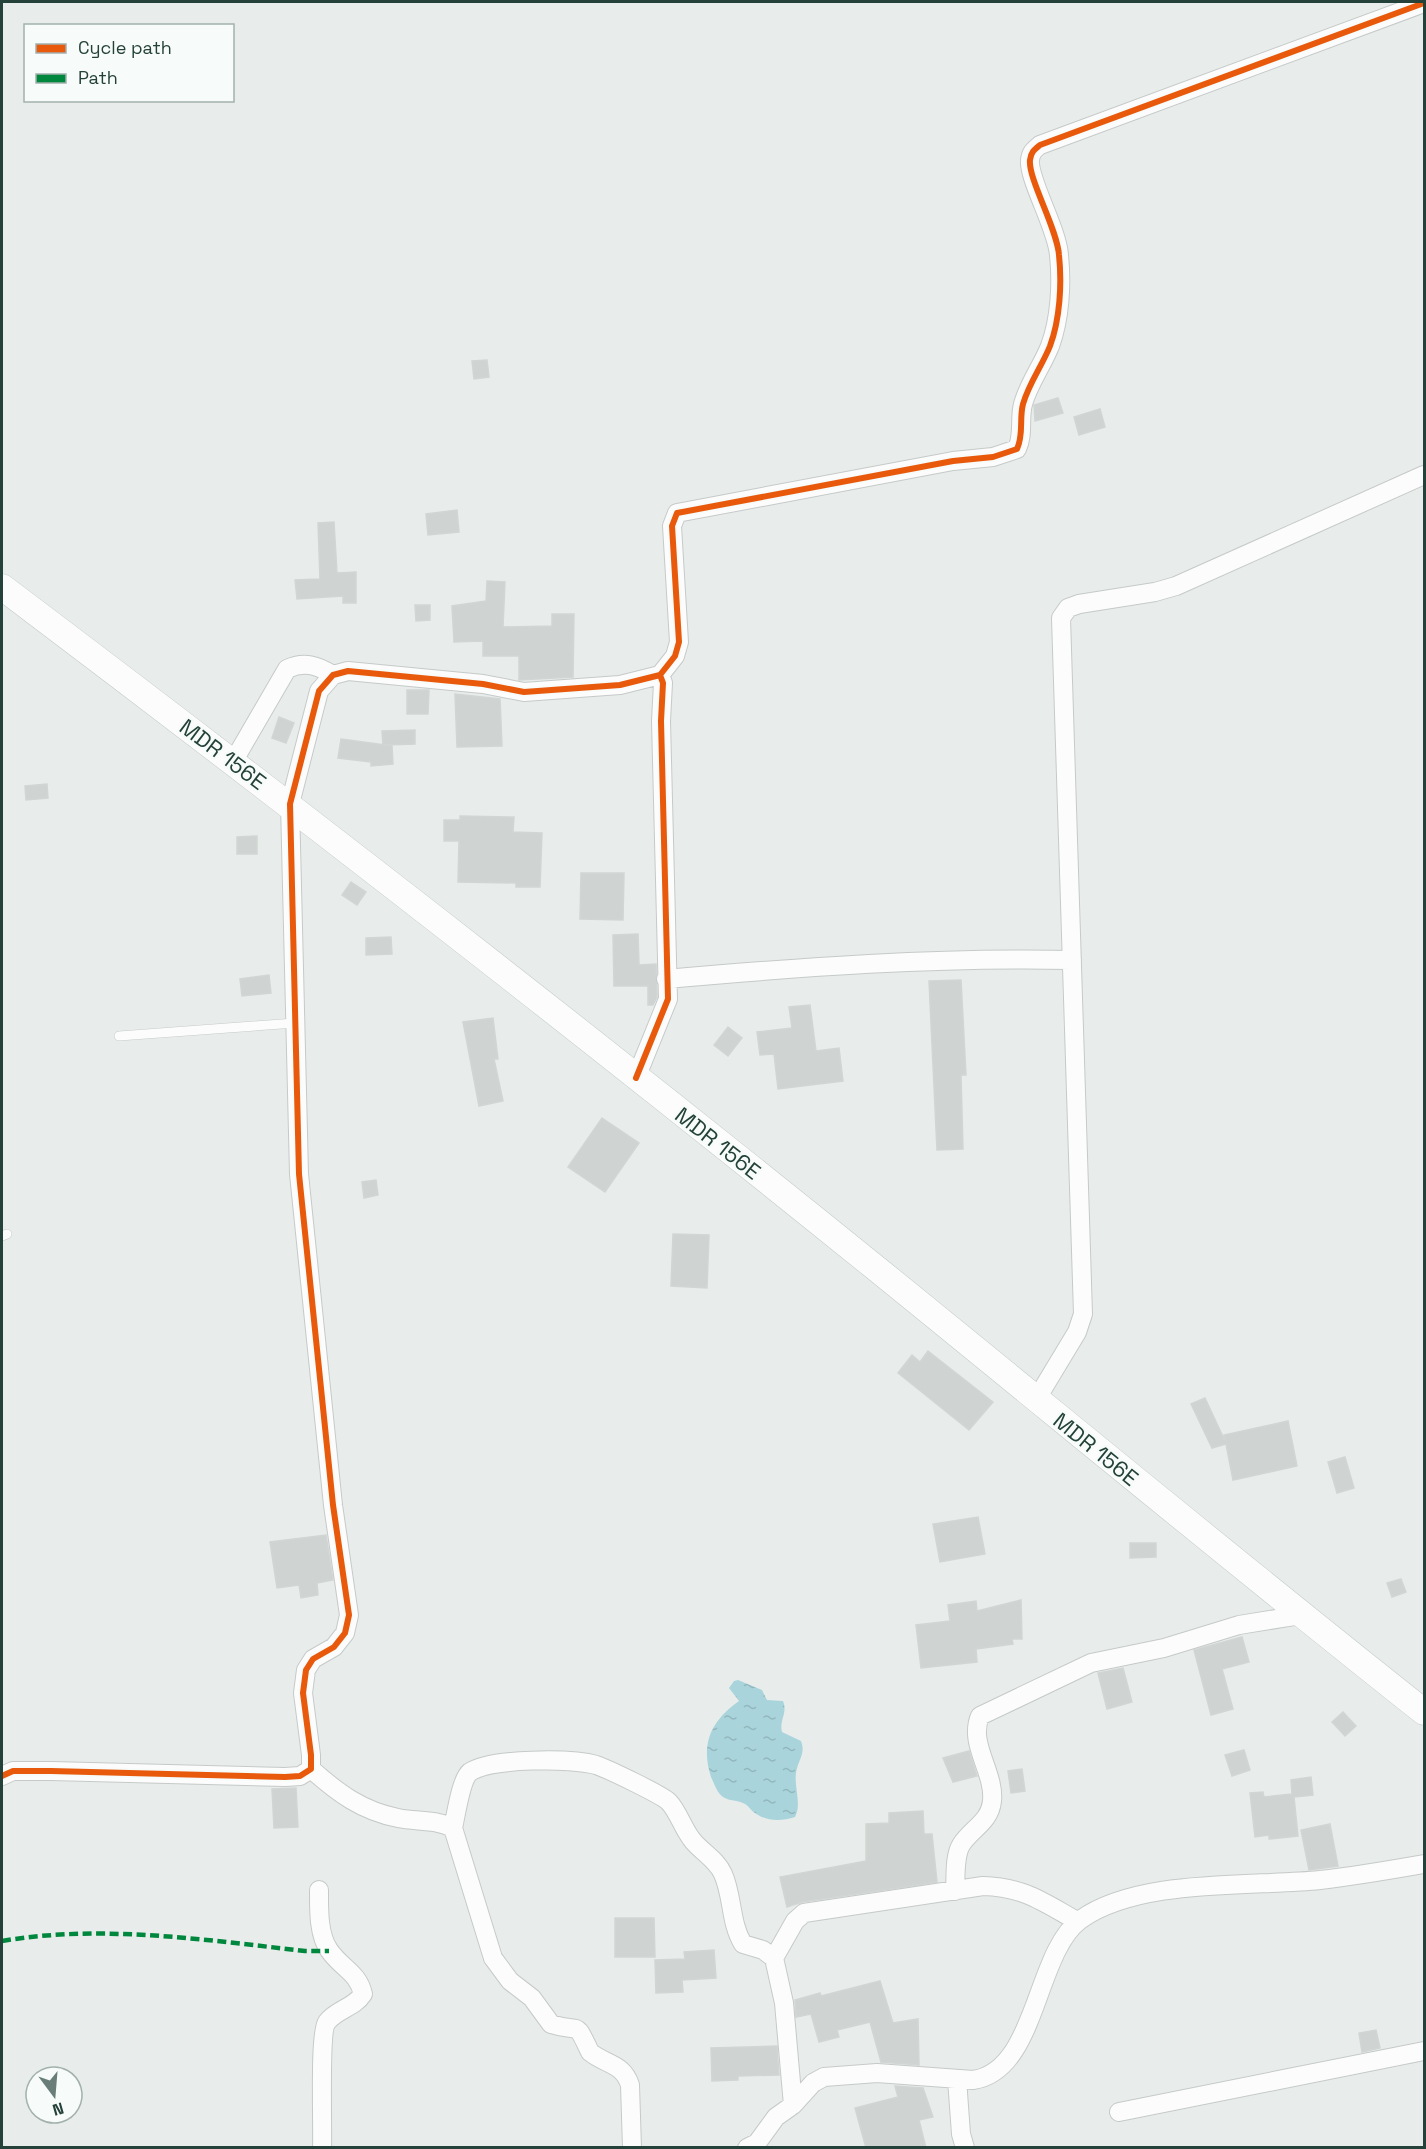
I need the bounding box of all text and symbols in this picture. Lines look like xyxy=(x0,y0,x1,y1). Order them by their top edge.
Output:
legend xyxy=(24,24,234,102)
text: Cycle path xyxy=(78,36,172,59)
text: Path xyxy=(78,66,118,89)
street label: MDR 156E xyxy=(174,712,272,796)
street label: MDR 156E xyxy=(669,1101,767,1185)
street label: MDR 156E xyxy=(1048,1406,1144,1492)
north arrow xyxy=(24,2065,84,2125)
text: N xyxy=(50,2097,66,2121)

